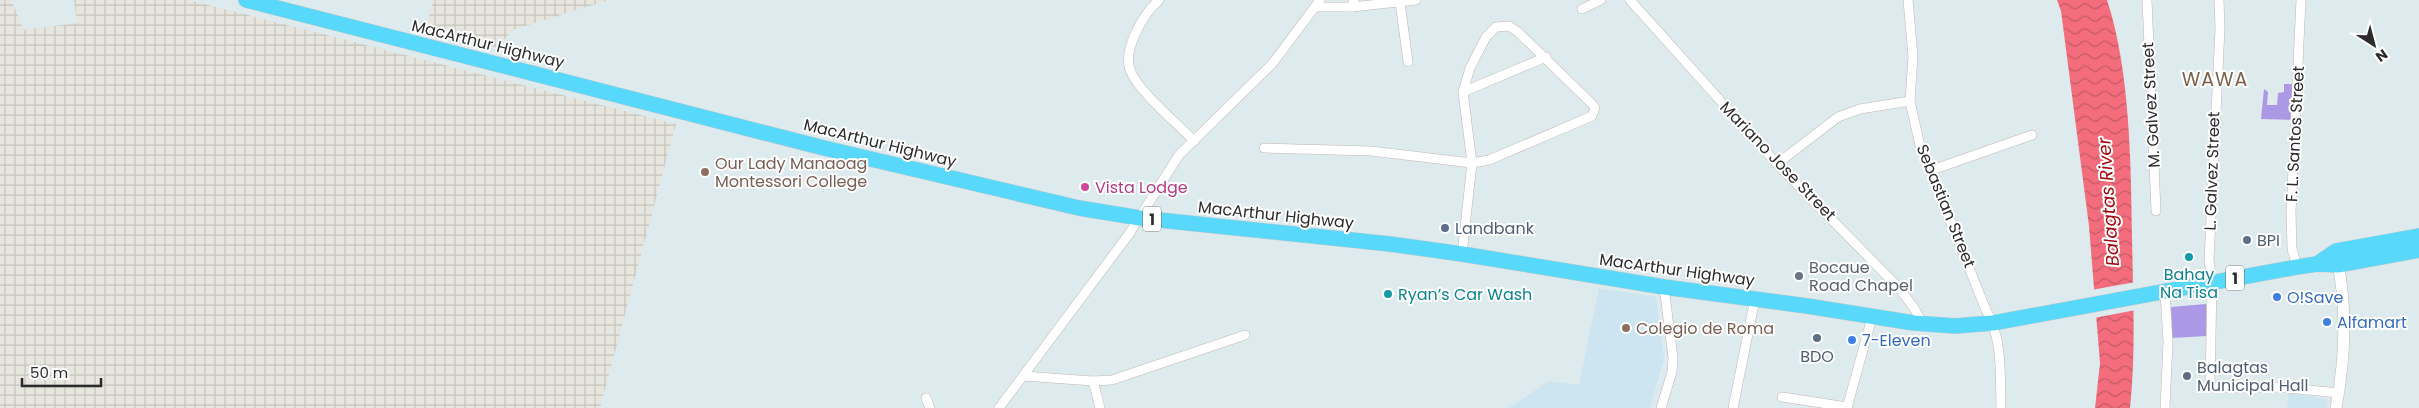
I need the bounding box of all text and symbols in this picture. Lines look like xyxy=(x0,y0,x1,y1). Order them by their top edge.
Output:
street label: MacArthur Highway xyxy=(409,14,567,74)
north arrow xyxy=(2349,20,2399,70)
street label: M. Galvez Street xyxy=(2136,41,2166,168)
text: N xyxy=(2372,44,2392,67)
street label: F. L. Santos Street xyxy=(2280,65,2310,203)
district label: WAWA xyxy=(2182,66,2248,93)
street label: Mariano Jose Street xyxy=(1715,96,1841,226)
street label: L. Galvez Street xyxy=(2198,111,2226,231)
street label: MacArthur Highway xyxy=(801,113,959,173)
water label: Balagtas River xyxy=(2091,136,2125,267)
street label: Sebastian Street xyxy=(1911,141,1981,271)
place label: Our Lady Manaoag Montessori College xyxy=(715,152,867,193)
marker: Our Lady Manaoag Montessori College xyxy=(699,166,711,178)
place label: Vista Lodge xyxy=(1095,176,1188,199)
marker: Vista Lodge xyxy=(1079,181,1091,193)
street label: MacArthur Highway xyxy=(1197,195,1355,235)
road number: 1 xyxy=(1143,206,1161,232)
place label: Landbank xyxy=(1455,217,1535,240)
marker: Landbank xyxy=(1439,222,1451,234)
place label: BPI xyxy=(2257,229,2280,252)
marker: BPI xyxy=(2241,234,2253,246)
street label: MacArthur Highway xyxy=(1598,248,1756,292)
marker: Bahay Na Tisa xyxy=(2183,251,2195,263)
place label: Bocaue Road Chapel xyxy=(1809,256,1913,297)
place label: Bahay Na Tisa xyxy=(2160,263,2218,304)
road number: 1 xyxy=(2226,266,2244,290)
marker: Bocaue Road Chapel xyxy=(1793,270,1805,282)
place label: Ryan’s Car Wash xyxy=(1398,283,1532,306)
place label: O!Save xyxy=(2287,286,2344,309)
marker: Ryan’s Car Wash xyxy=(1382,288,1394,300)
marker: O!Save xyxy=(2271,291,2283,303)
place label: Alfamart xyxy=(2337,311,2407,334)
marker: Alfamart xyxy=(2321,316,2333,328)
place label: Colegio de Roma xyxy=(1636,317,1774,340)
marker: Colegio de Roma xyxy=(1620,322,1632,334)
place label: 7-Eleven xyxy=(1862,329,1931,352)
marker: BDO xyxy=(1811,332,1823,344)
marker: 7-Eleven xyxy=(1846,334,1858,346)
place label: BDO xyxy=(1800,345,1834,368)
scale bar xyxy=(22,356,101,388)
place label: Balagtas Municipal Hall xyxy=(2197,356,2308,397)
text: 50 m xyxy=(30,362,68,383)
marker: Balagtas Municipal Hall xyxy=(2181,370,2193,382)

